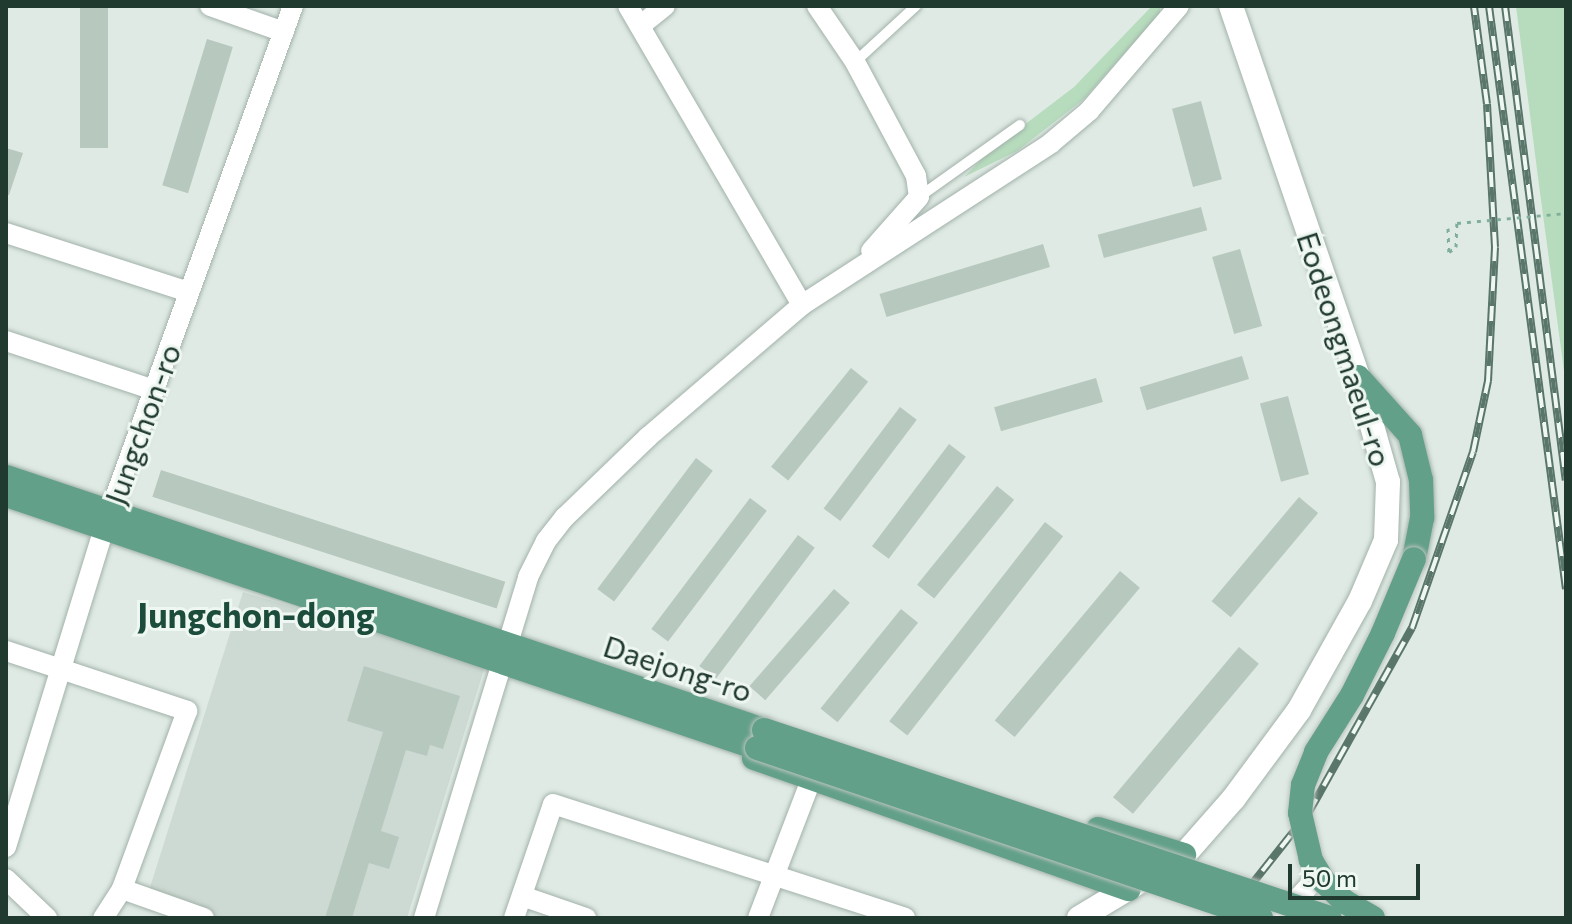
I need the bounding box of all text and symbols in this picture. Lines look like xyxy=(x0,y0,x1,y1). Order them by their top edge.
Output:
street label: Eodeongmaeul-ro xyxy=(1290,227,1400,471)
street label: Jungchon-ro xyxy=(96,339,188,509)
district label: Jungchon-dong xyxy=(137,595,375,635)
street label: Daejong-ro xyxy=(599,627,757,709)
scale bar xyxy=(1292,848,1424,898)
text: 50 m xyxy=(1302,863,1357,892)

